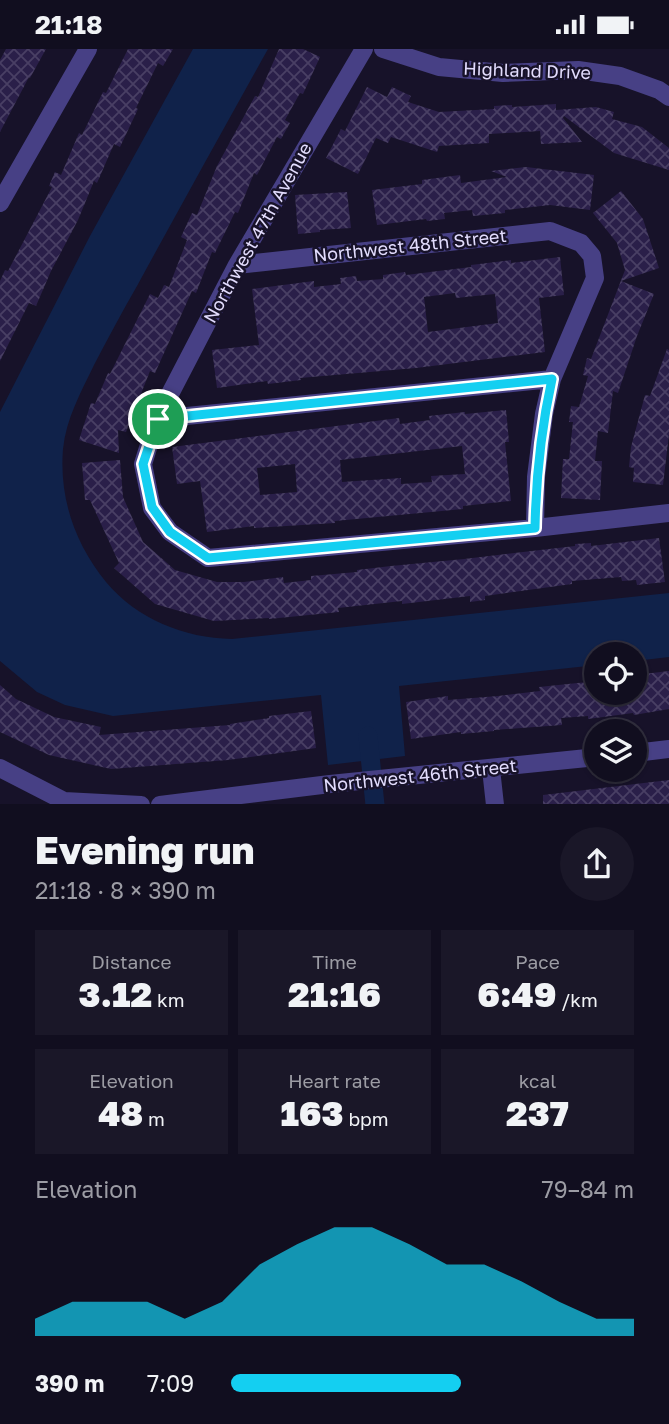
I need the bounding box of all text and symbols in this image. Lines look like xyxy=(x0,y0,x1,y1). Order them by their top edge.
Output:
text: 21:18 xyxy=(35,9,103,40)
street label: Highland Drive xyxy=(463,57,591,83)
street label: Northwest 47th Avenue xyxy=(198,138,316,327)
street label: Northwest 48th Street xyxy=(312,224,508,266)
pin xyxy=(128,389,188,449)
icon: arrive xyxy=(139,400,177,438)
map controls xyxy=(584,642,647,782)
button: locate xyxy=(584,642,647,705)
button: layers xyxy=(584,719,647,782)
street label: Northwest 46th Street xyxy=(322,754,517,796)
text: Evening run xyxy=(35,827,254,872)
button: share xyxy=(560,827,634,901)
text: 21:18 · 8 × 390 m xyxy=(35,876,216,904)
text: Distance xyxy=(92,950,171,973)
text: Time xyxy=(312,950,357,973)
text: Pace xyxy=(515,950,560,973)
text: 3.12 xyxy=(78,973,152,1015)
text: 21:16 xyxy=(288,973,381,1015)
text: 6:49 xyxy=(477,973,556,1015)
text: km xyxy=(152,988,185,1011)
text: /km xyxy=(556,988,598,1011)
text: Elevation xyxy=(89,1069,174,1092)
text: Heart rate xyxy=(288,1069,381,1092)
text: kcal xyxy=(519,1069,556,1092)
text: 48 xyxy=(98,1092,143,1134)
text: 163 xyxy=(280,1092,344,1134)
text: 237 xyxy=(506,1092,569,1134)
text: m xyxy=(143,1107,165,1130)
text: bpm xyxy=(344,1107,389,1130)
text: Elevation xyxy=(35,1175,137,1203)
text: 79–84 m xyxy=(542,1175,634,1203)
text: 390 m xyxy=(35,1369,104,1397)
text: 7:09 xyxy=(147,1369,194,1397)

